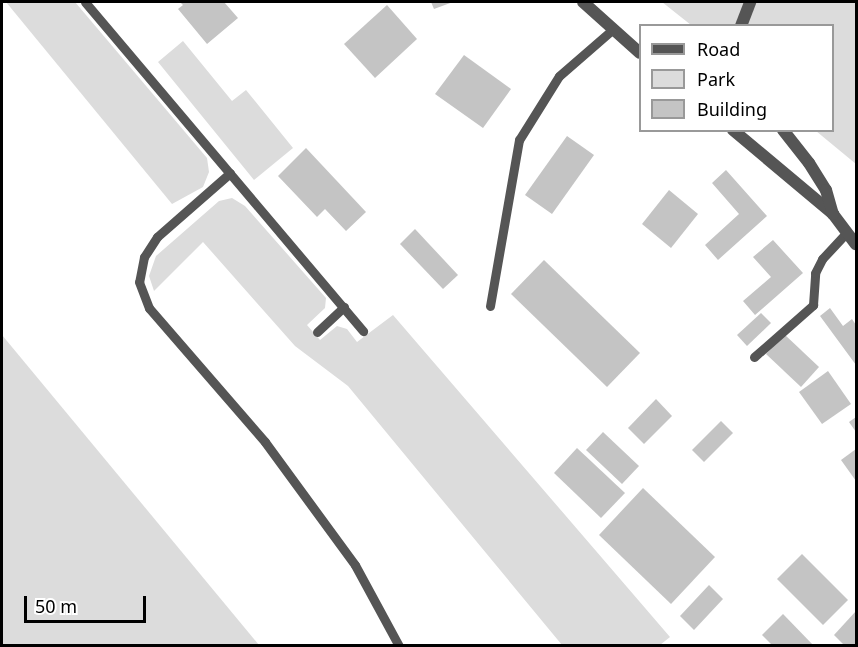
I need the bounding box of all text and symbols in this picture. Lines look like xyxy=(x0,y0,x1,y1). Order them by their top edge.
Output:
legend xyxy=(639,24,834,132)
text: Road xyxy=(697,37,740,61)
text: Park xyxy=(697,67,735,91)
text: Building xyxy=(697,97,767,121)
scale bar xyxy=(27,584,148,622)
text: 50 m xyxy=(35,594,77,618)

